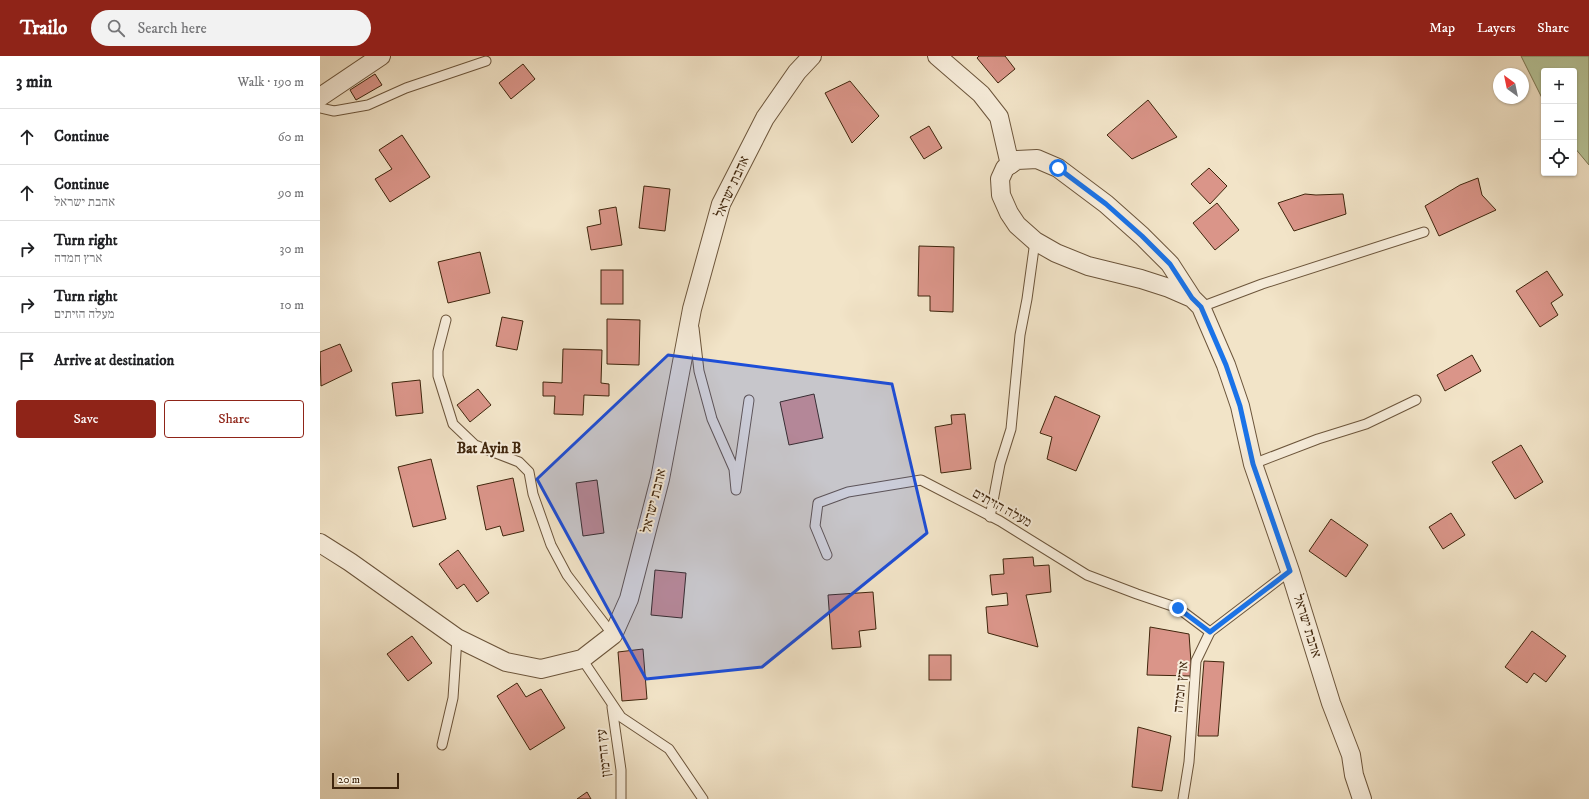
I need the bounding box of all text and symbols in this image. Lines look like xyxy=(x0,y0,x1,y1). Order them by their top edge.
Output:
search box xyxy=(91,10,371,46)
text: Trailo xyxy=(20,17,67,40)
icon: search xyxy=(105,17,127,39)
text: Search here xyxy=(137,19,207,38)
text: Map xyxy=(1429,19,1455,37)
text: Layers xyxy=(1477,19,1515,37)
text: Share xyxy=(1537,19,1569,37)
north arrow xyxy=(1493,68,1529,104)
map controls xyxy=(1541,68,1577,176)
button: + xyxy=(1541,68,1577,104)
text: 3 min xyxy=(16,71,52,93)
text: Walk · 190 m xyxy=(238,74,304,90)
button: − xyxy=(1541,104,1577,140)
icon: ahead xyxy=(16,126,38,148)
text: Continue xyxy=(54,127,109,146)
text: 60 m xyxy=(278,129,304,145)
button: locate xyxy=(1541,140,1577,176)
street label: אהבת ישראל xyxy=(710,153,754,221)
route start xyxy=(1049,159,1067,177)
text: Continue xyxy=(54,175,109,194)
icon: ahead xyxy=(16,182,38,204)
text: 90 m xyxy=(278,185,304,201)
text: אהבת ישראל xyxy=(54,194,115,210)
text: Turn right xyxy=(54,231,117,250)
icon: right xyxy=(16,238,38,260)
text: 30 m xyxy=(280,241,304,257)
text: ארץ חמדה xyxy=(54,250,102,266)
text: Turn right xyxy=(54,287,117,306)
icon: right xyxy=(16,294,38,316)
text: 10 m xyxy=(280,297,304,313)
text: מעלה הזיתים xyxy=(54,306,115,322)
icon: arrive xyxy=(16,350,38,372)
text: Arrive at destination xyxy=(54,351,174,370)
button: Save xyxy=(16,400,156,438)
button: Share xyxy=(164,400,304,438)
district label: Bat Ayin B xyxy=(457,439,521,458)
street label: אהבת ישראל xyxy=(637,467,671,535)
street label: מעלה הזיתים xyxy=(969,484,1035,532)
street label: אהבת ישראל xyxy=(1289,592,1325,660)
route end xyxy=(1169,599,1187,617)
street label: ארץ חמדה xyxy=(1169,660,1193,714)
street label: עץ הרימון xyxy=(592,728,615,778)
scale bar xyxy=(332,771,399,790)
text: 20 m xyxy=(338,773,360,787)

